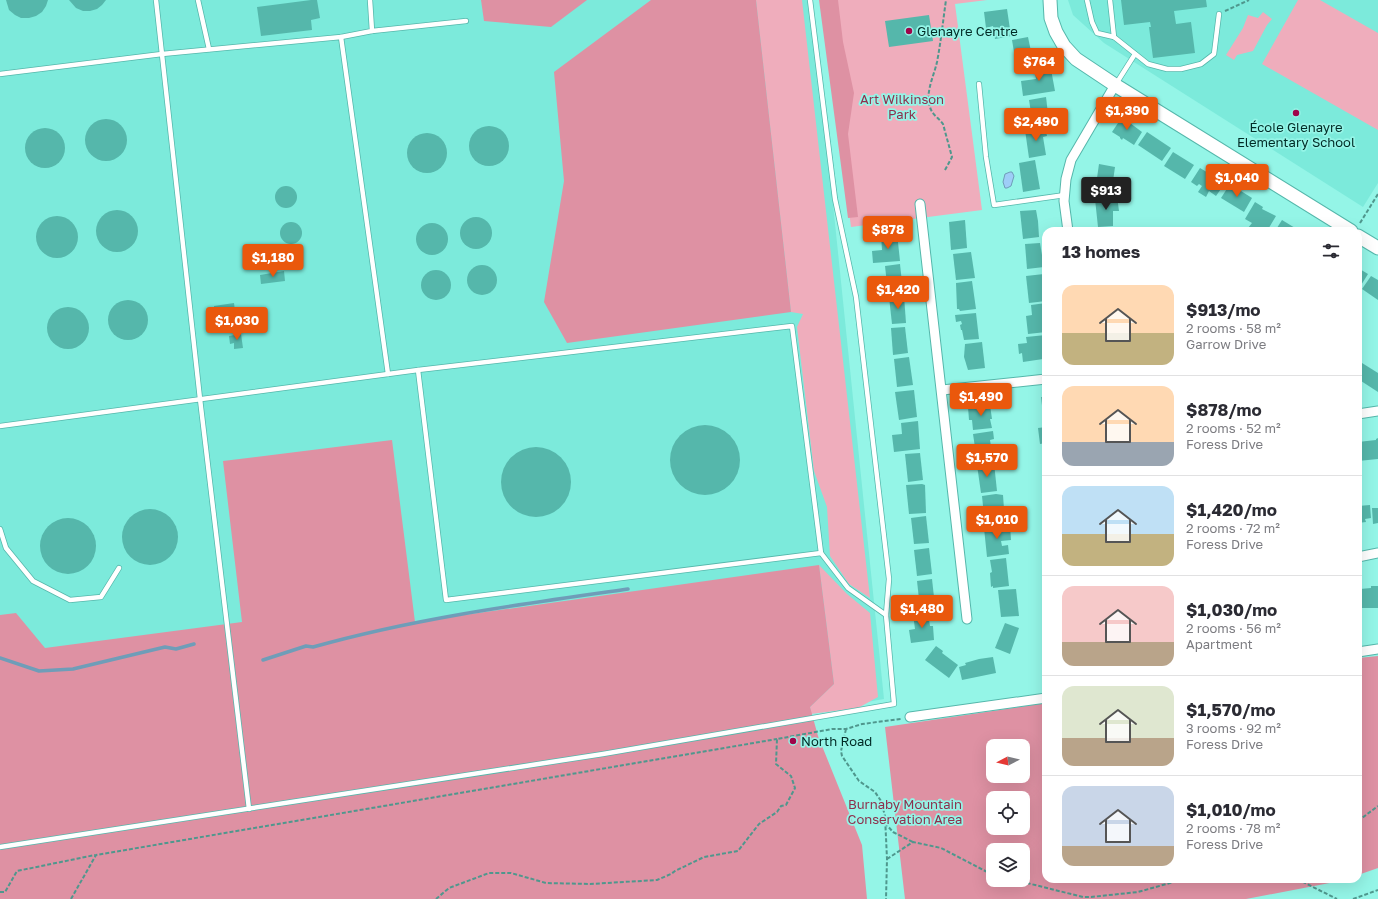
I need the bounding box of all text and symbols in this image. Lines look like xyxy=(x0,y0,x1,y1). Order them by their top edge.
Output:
place label: Glenayre Centre xyxy=(917,23,1018,39)
marker: Glenayre Centre xyxy=(904,26,914,36)
pin: $764 xyxy=(1015,48,1063,82)
text: $764 xyxy=(1023,53,1055,69)
park label: Art Wilkinson Park xyxy=(860,91,944,122)
pin: $1,390 xyxy=(1094,97,1160,131)
text: $1,390 xyxy=(1105,102,1149,118)
pin: $2,490 xyxy=(1003,108,1069,142)
marker: École Glenayre Elementary School xyxy=(1291,108,1301,118)
text: $2,490 xyxy=(1013,113,1059,129)
place label: École Glenayre Elementary School xyxy=(1237,119,1355,150)
pin: $1,040 xyxy=(1204,164,1270,198)
text: $1,040 xyxy=(1215,169,1259,185)
pin: $913 xyxy=(1082,177,1130,211)
text: $913 xyxy=(1090,182,1122,198)
pin: $878 xyxy=(864,216,912,250)
text: $878 xyxy=(872,221,904,237)
icon: filters xyxy=(1320,240,1342,262)
text: 13 homes xyxy=(1062,241,1140,262)
pin: $1,180 xyxy=(240,244,306,278)
text: $1,180 xyxy=(251,249,295,265)
pin: $1,420 xyxy=(865,276,931,310)
text: $1,420 xyxy=(876,281,920,297)
text: $913/mo xyxy=(1186,299,1261,320)
icon: home xyxy=(1094,301,1142,349)
pin: $1,030 xyxy=(204,307,270,341)
text: $1,030 xyxy=(215,312,259,328)
text: 2 rooms · 58 m² xyxy=(1186,320,1281,336)
text: Garrow Drive xyxy=(1186,336,1266,352)
pin: $1,490 xyxy=(948,383,1014,417)
text: $1,490 xyxy=(959,388,1003,404)
text: $878/mo xyxy=(1186,399,1262,420)
icon: home xyxy=(1094,402,1142,450)
text: 2 rooms · 52 m² xyxy=(1186,420,1281,436)
text: Foress Drive xyxy=(1186,436,1263,452)
pin: $1,570 xyxy=(954,444,1020,478)
text: $1,570 xyxy=(965,449,1009,465)
text: $1,420/mo xyxy=(1186,499,1277,520)
icon: home xyxy=(1094,502,1142,550)
pin: $1,010 xyxy=(964,506,1030,540)
text: $1,010 xyxy=(975,511,1019,527)
text: 2 rooms · 72 m² xyxy=(1186,520,1280,536)
text: Foress Drive xyxy=(1186,536,1263,552)
pin: $1,480 xyxy=(889,595,955,629)
text: $1,030/mo xyxy=(1186,599,1277,620)
text: $1,480 xyxy=(900,600,944,616)
icon: home xyxy=(1094,602,1142,650)
text: 2 rooms · 56 m² xyxy=(1186,620,1281,636)
text: Apartment xyxy=(1186,636,1253,652)
text: $1,570/mo xyxy=(1186,699,1276,720)
icon: home xyxy=(1094,702,1142,750)
text: 3 rooms · 92 m² xyxy=(1186,720,1281,736)
place label: North Road xyxy=(801,733,872,749)
marker: North Road xyxy=(788,736,798,746)
text: Foress Drive xyxy=(1186,736,1263,752)
north arrow xyxy=(986,739,1030,783)
map controls xyxy=(986,739,1030,887)
button: locate xyxy=(986,791,1030,835)
park label: Burnaby Mountain Conservation Area xyxy=(848,796,962,827)
text: $1,010/mo xyxy=(1186,799,1276,820)
icon: home xyxy=(1094,802,1142,850)
text: 2 rooms · 78 m² xyxy=(1186,820,1280,836)
text: Foress Drive xyxy=(1186,836,1263,852)
button: layers xyxy=(986,843,1030,887)

